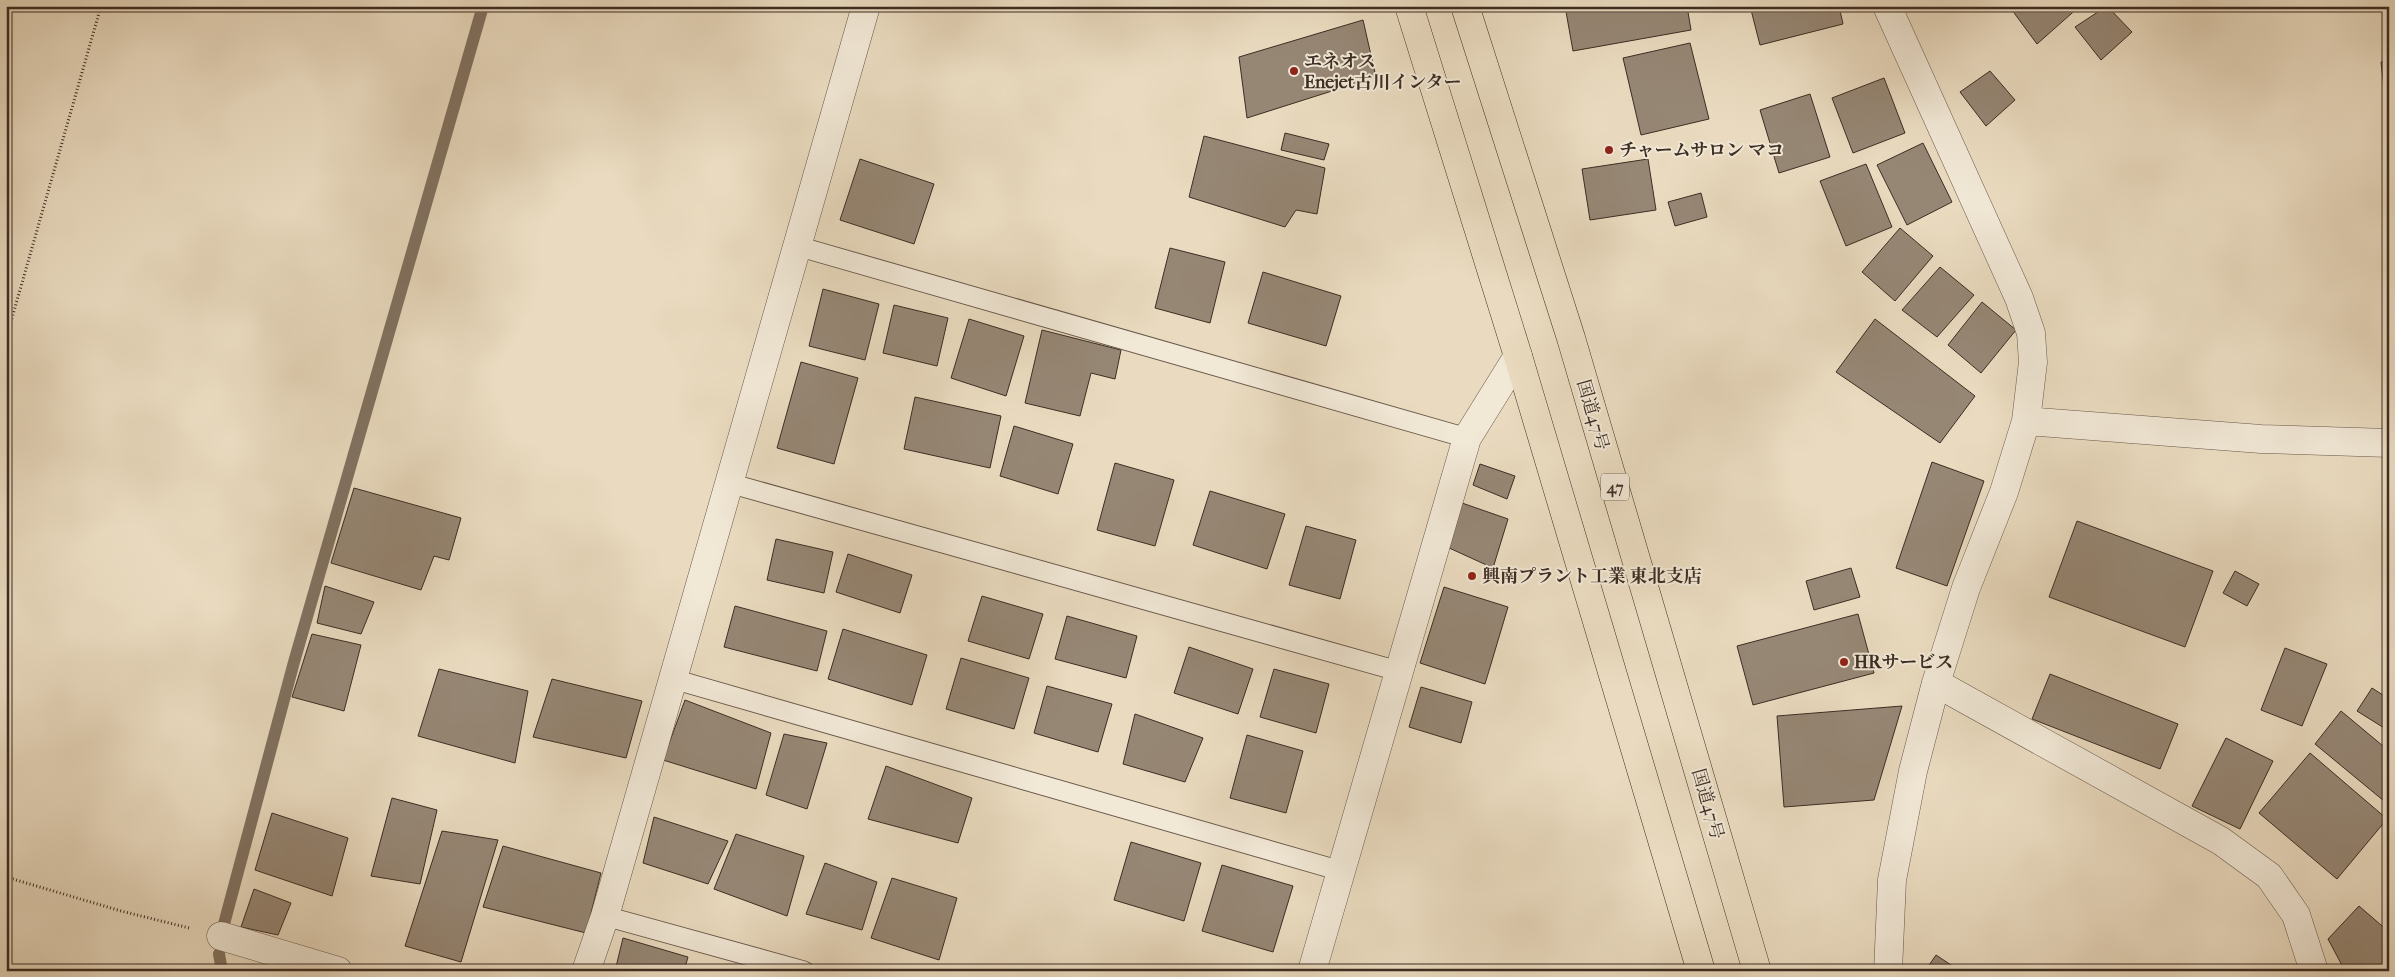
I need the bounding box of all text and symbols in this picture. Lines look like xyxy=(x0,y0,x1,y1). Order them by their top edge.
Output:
place label: エネオス Enejet古川インター xyxy=(1304,51,1461,93)
marker: エネオス Enejet古川インター xyxy=(1288,65,1300,77)
place label: チャームサロン マコ xyxy=(1619,140,1784,161)
marker: チャームサロン マコ xyxy=(1603,144,1615,156)
street label: 国道47号 xyxy=(1572,377,1613,453)
road number: 47 xyxy=(1601,474,1629,501)
place label: 興南プラント工業 東北支店 xyxy=(1482,566,1702,587)
marker: 興南プラント工業 東北支店 xyxy=(1466,570,1478,582)
place label: HRサービス xyxy=(1854,652,1953,673)
marker: HRサービス xyxy=(1838,656,1850,668)
street label: 国道47号 xyxy=(1687,766,1728,842)

